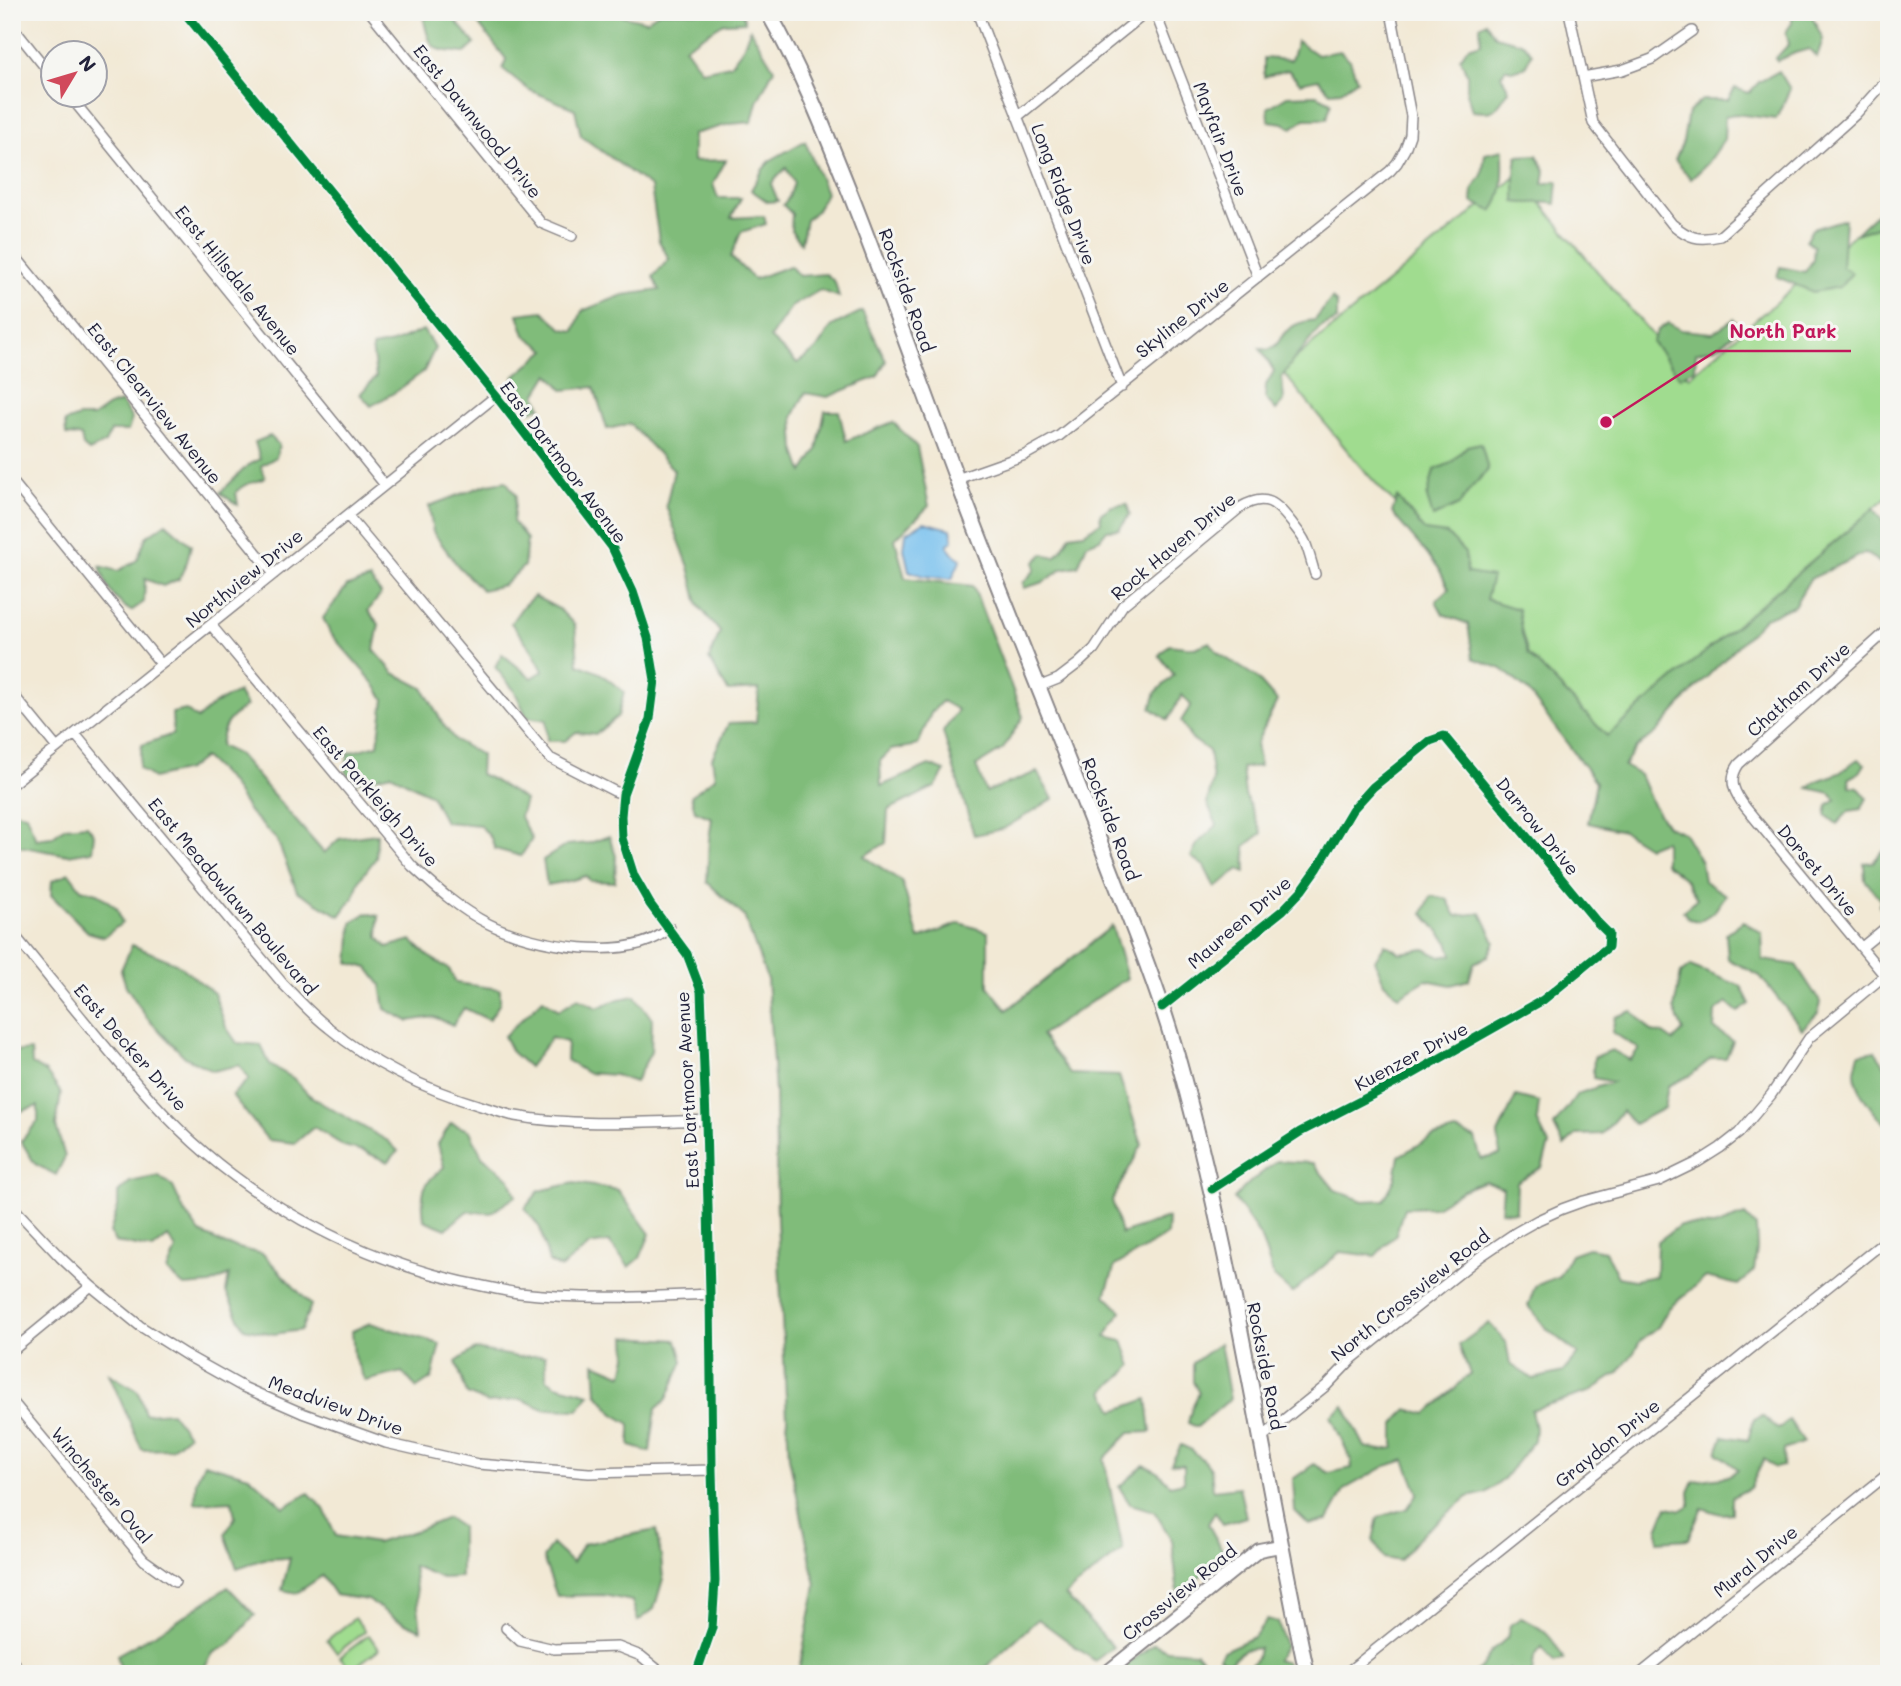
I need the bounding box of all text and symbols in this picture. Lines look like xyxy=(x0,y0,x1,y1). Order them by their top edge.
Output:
north arrow xyxy=(38,38,108,108)
street label: East Dawnwood Drive xyxy=(408,39,548,203)
text: N xyxy=(74,50,102,77)
street label: Mayfair Drive xyxy=(1188,78,1254,200)
street label: Long Ridge Drive xyxy=(1026,120,1102,268)
street label: East Hillsdale Avenue xyxy=(170,200,306,360)
street label: Rockside Road xyxy=(874,225,940,355)
street label: Skyline Drive xyxy=(1130,273,1234,363)
callout: North Park xyxy=(1716,311,1851,351)
street label: East Clearview Avenue xyxy=(82,317,228,489)
text: North Park xyxy=(1730,318,1836,343)
street label: East Dartmoor Avenue xyxy=(495,376,633,548)
street label: Rock Haven Drive xyxy=(1105,487,1241,605)
street label: Northview Drive xyxy=(180,523,308,633)
street label: Chatham Drive xyxy=(1741,636,1855,742)
street label: East Parkleigh Drive xyxy=(308,720,444,872)
street label: Rockside Road xyxy=(1077,754,1145,884)
street label: Darrow Drive xyxy=(1491,772,1585,880)
street label: East Meadowlawn Boulevard xyxy=(143,792,323,1000)
street label: Dorset Drive xyxy=(1772,819,1864,921)
street label: Maureen Drive xyxy=(1182,870,1296,974)
street label: East Decker Drive xyxy=(69,978,193,1116)
street label: East Dartmoor Avenue xyxy=(670,991,704,1189)
street label: Kuenzer Drive xyxy=(1350,1016,1472,1096)
street label: North Crossview Road xyxy=(1326,1223,1494,1367)
street label: Rockside Road xyxy=(1242,1300,1290,1432)
street label: Meadview Drive xyxy=(265,1370,407,1440)
street label: Graydon Drive xyxy=(1550,1393,1664,1493)
street label: Winchester Oval xyxy=(46,1422,158,1548)
street label: Mural Drive xyxy=(1708,1519,1802,1603)
street label: Crossview Road xyxy=(1117,1538,1241,1646)

